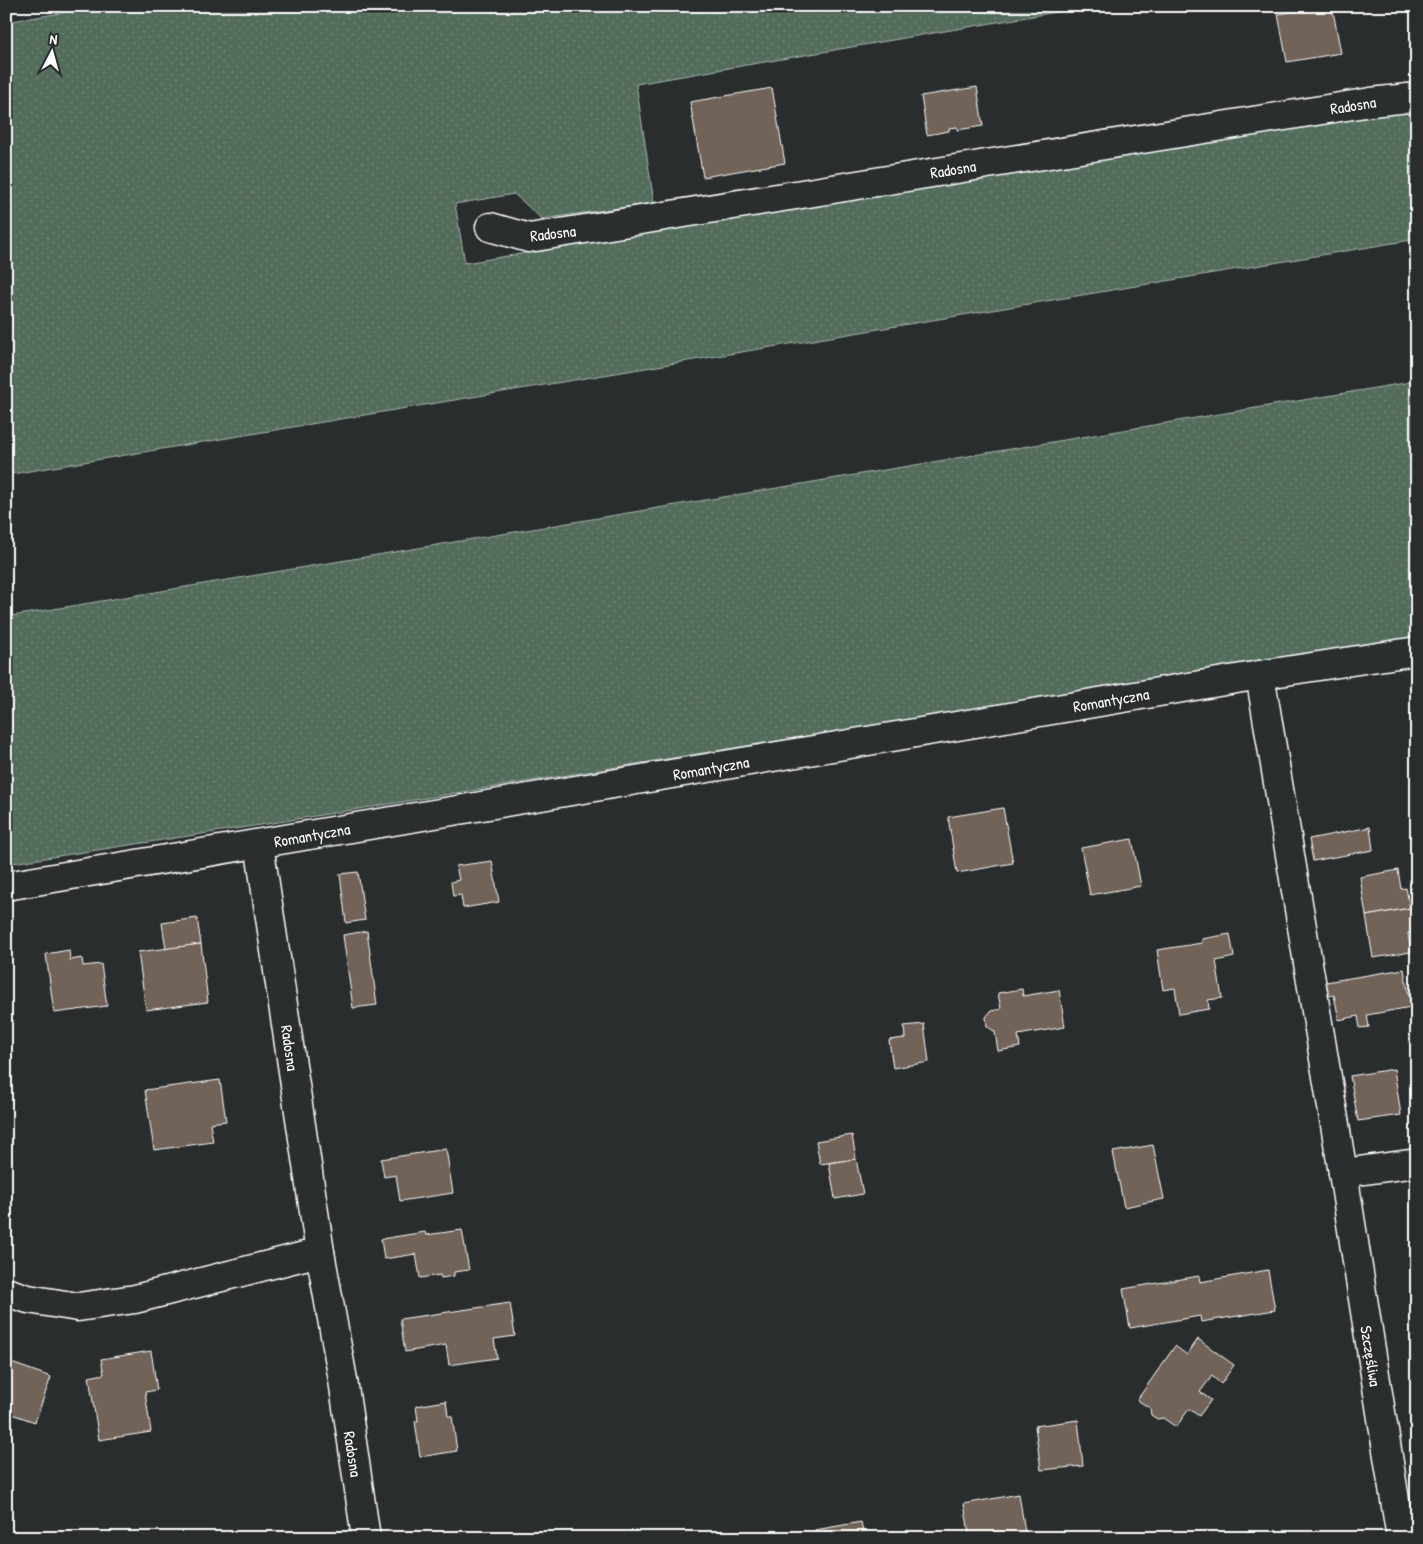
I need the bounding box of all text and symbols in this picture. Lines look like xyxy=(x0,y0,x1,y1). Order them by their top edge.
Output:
north arrow xyxy=(28,28,78,78)
text: N xyxy=(49,29,59,48)
street label: Radosna xyxy=(1329,91,1377,119)
street label: Radosna xyxy=(929,155,977,183)
street label: Radosna xyxy=(529,219,577,247)
street label: Romantyczna xyxy=(1071,682,1151,718)
street label: Romantyczna xyxy=(671,750,751,786)
street label: Romantyczna xyxy=(272,817,352,853)
street label: Radosna xyxy=(276,1024,304,1072)
street label: Szczęśliwa xyxy=(1355,1324,1387,1388)
street label: Radosna xyxy=(339,1430,367,1478)

